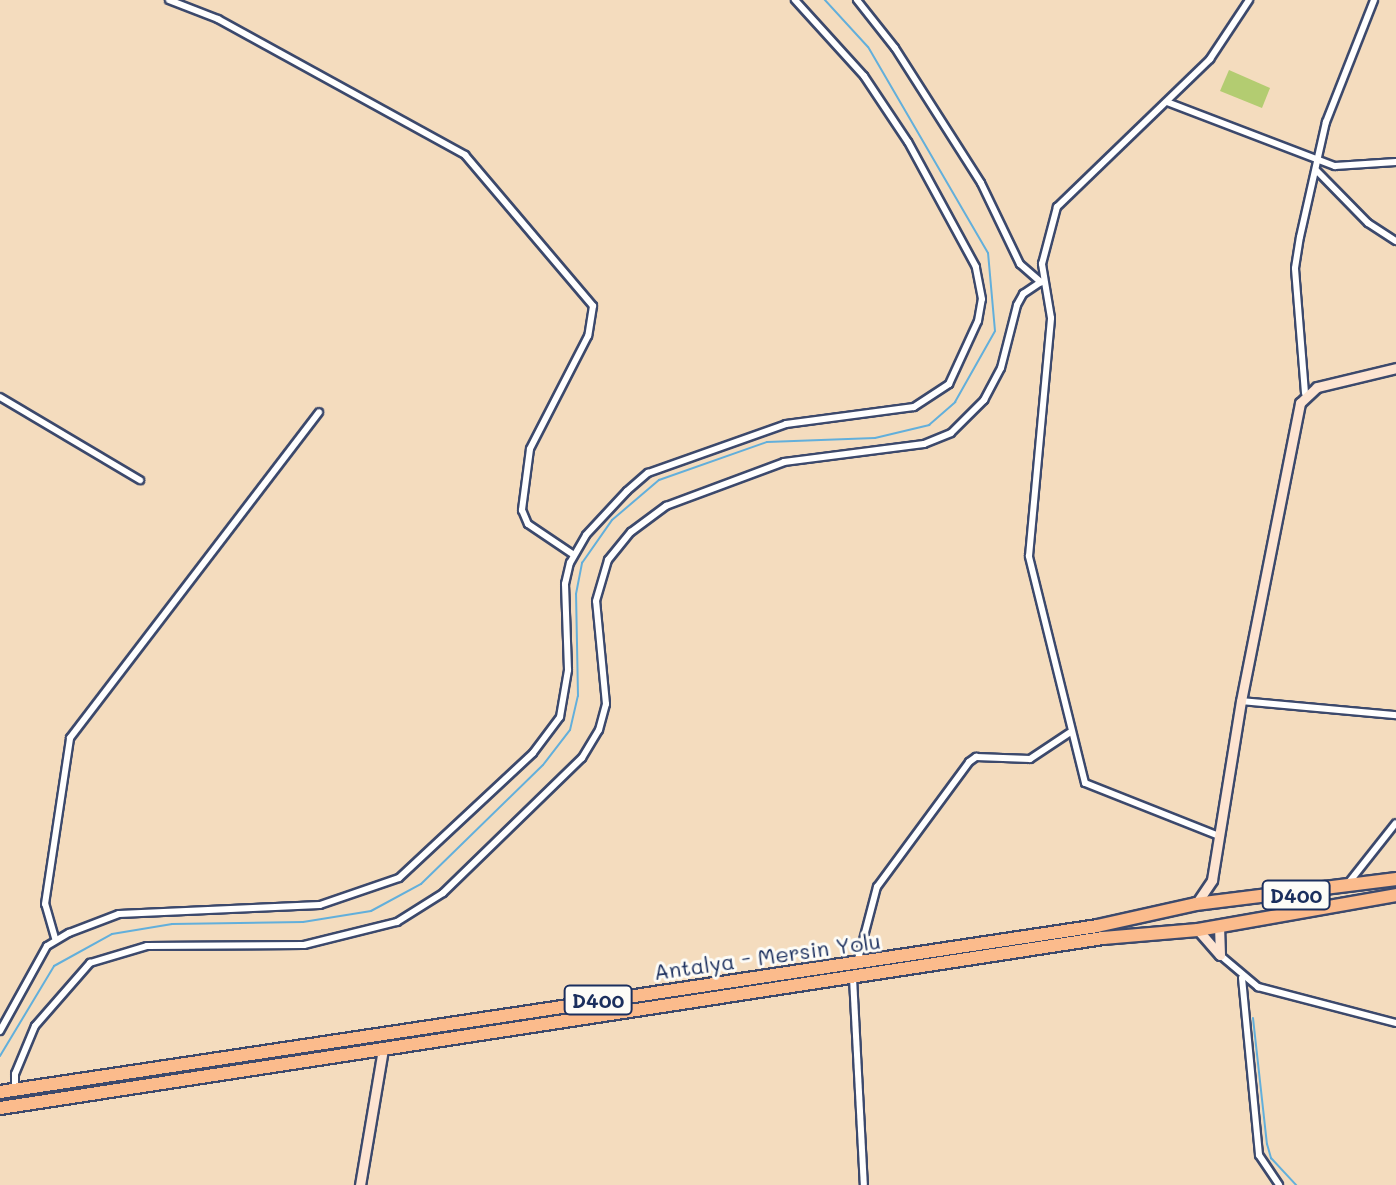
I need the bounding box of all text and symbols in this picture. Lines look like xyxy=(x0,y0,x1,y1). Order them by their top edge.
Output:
road number: D400 xyxy=(1260,879,1332,911)
street label: Antalya - Mersin Yolu xyxy=(652,927,882,985)
road number: D400 xyxy=(562,984,634,1016)

